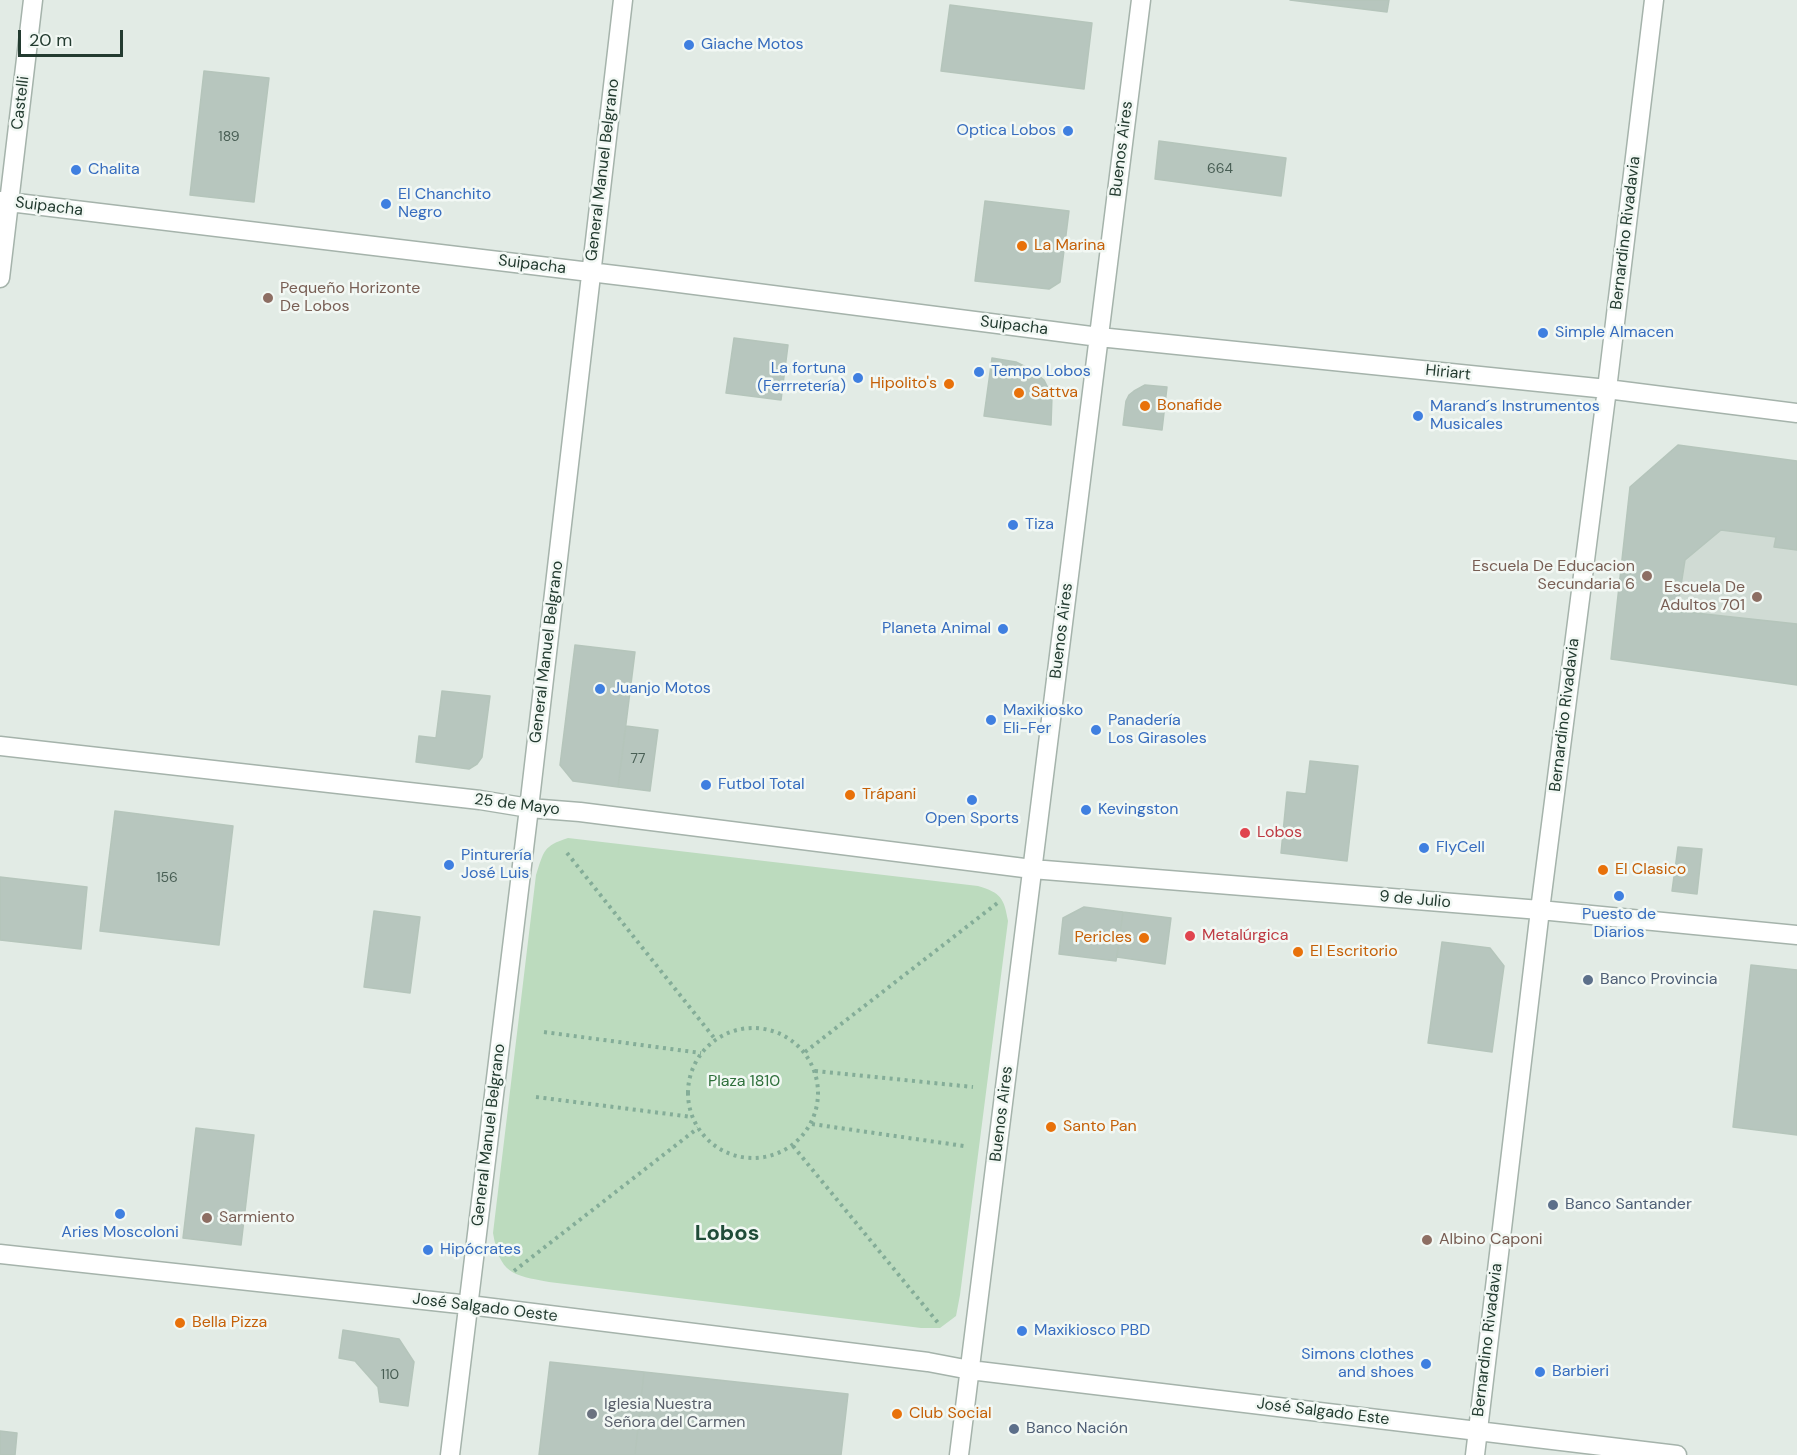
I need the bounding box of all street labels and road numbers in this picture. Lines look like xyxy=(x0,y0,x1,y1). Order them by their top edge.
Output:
street label: Castelli xyxy=(8,75,34,131)
street label: General Manuel Belgrano xyxy=(582,78,624,262)
street label: Buenos Aires xyxy=(1107,100,1137,198)
street label: Bernardino Rivadavia xyxy=(1607,155,1645,311)
street label: Suipacha xyxy=(14,193,84,221)
street label: Suipacha xyxy=(497,251,567,279)
street label: Suipacha xyxy=(979,312,1049,340)
street label: Hiriart xyxy=(1424,361,1472,385)
street label: General Manuel Belgrano xyxy=(526,560,568,744)
street label: Buenos Aires xyxy=(1047,582,1077,680)
street label: Bernardino Rivadavia xyxy=(1546,637,1584,793)
street label: 25 de Mayo xyxy=(473,790,561,820)
street label: 9 de Julio xyxy=(1378,887,1452,913)
street label: General Manuel Belgrano xyxy=(468,1043,510,1227)
street label: Buenos Aires xyxy=(987,1065,1017,1163)
street label: Bernardino Rivadavia xyxy=(1469,1262,1507,1418)
street label: José Salgado Oeste xyxy=(411,1290,559,1326)
street label: José Salgado Este xyxy=(1255,1394,1391,1430)

